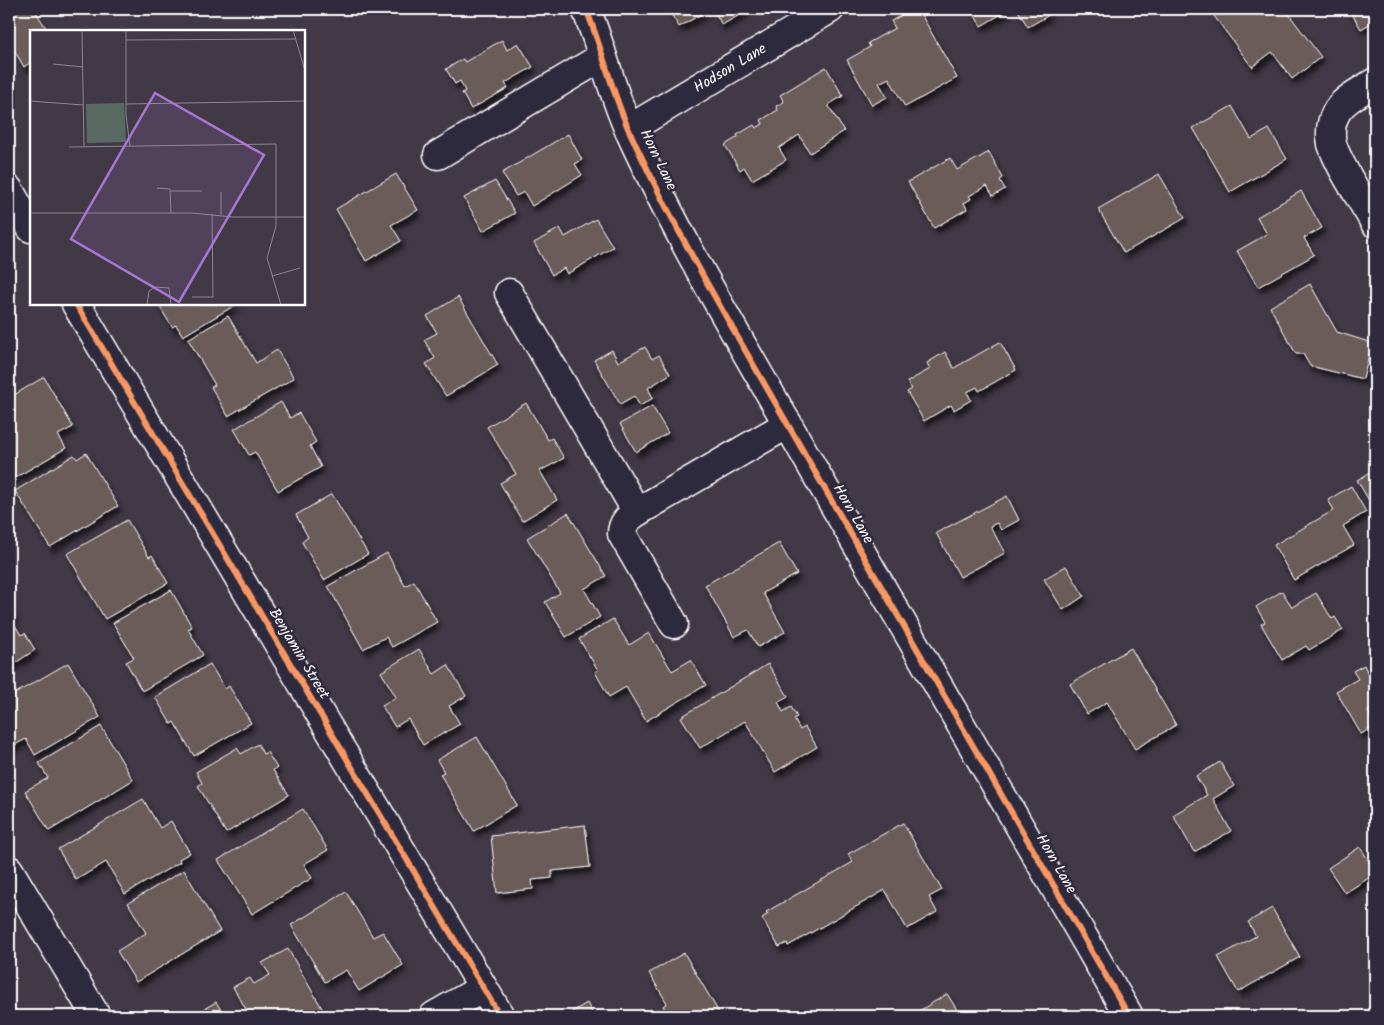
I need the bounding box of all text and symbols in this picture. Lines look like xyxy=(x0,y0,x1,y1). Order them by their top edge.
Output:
inset map xyxy=(30,30,305,305)
street label: Hodson Lane xyxy=(689,37,772,100)
street label: Horn Lane xyxy=(633,125,683,195)
street label: Horn Lane xyxy=(826,480,880,549)
street label: Benjamin Street xyxy=(262,604,336,704)
street label: Horn Lane xyxy=(1029,830,1083,899)

